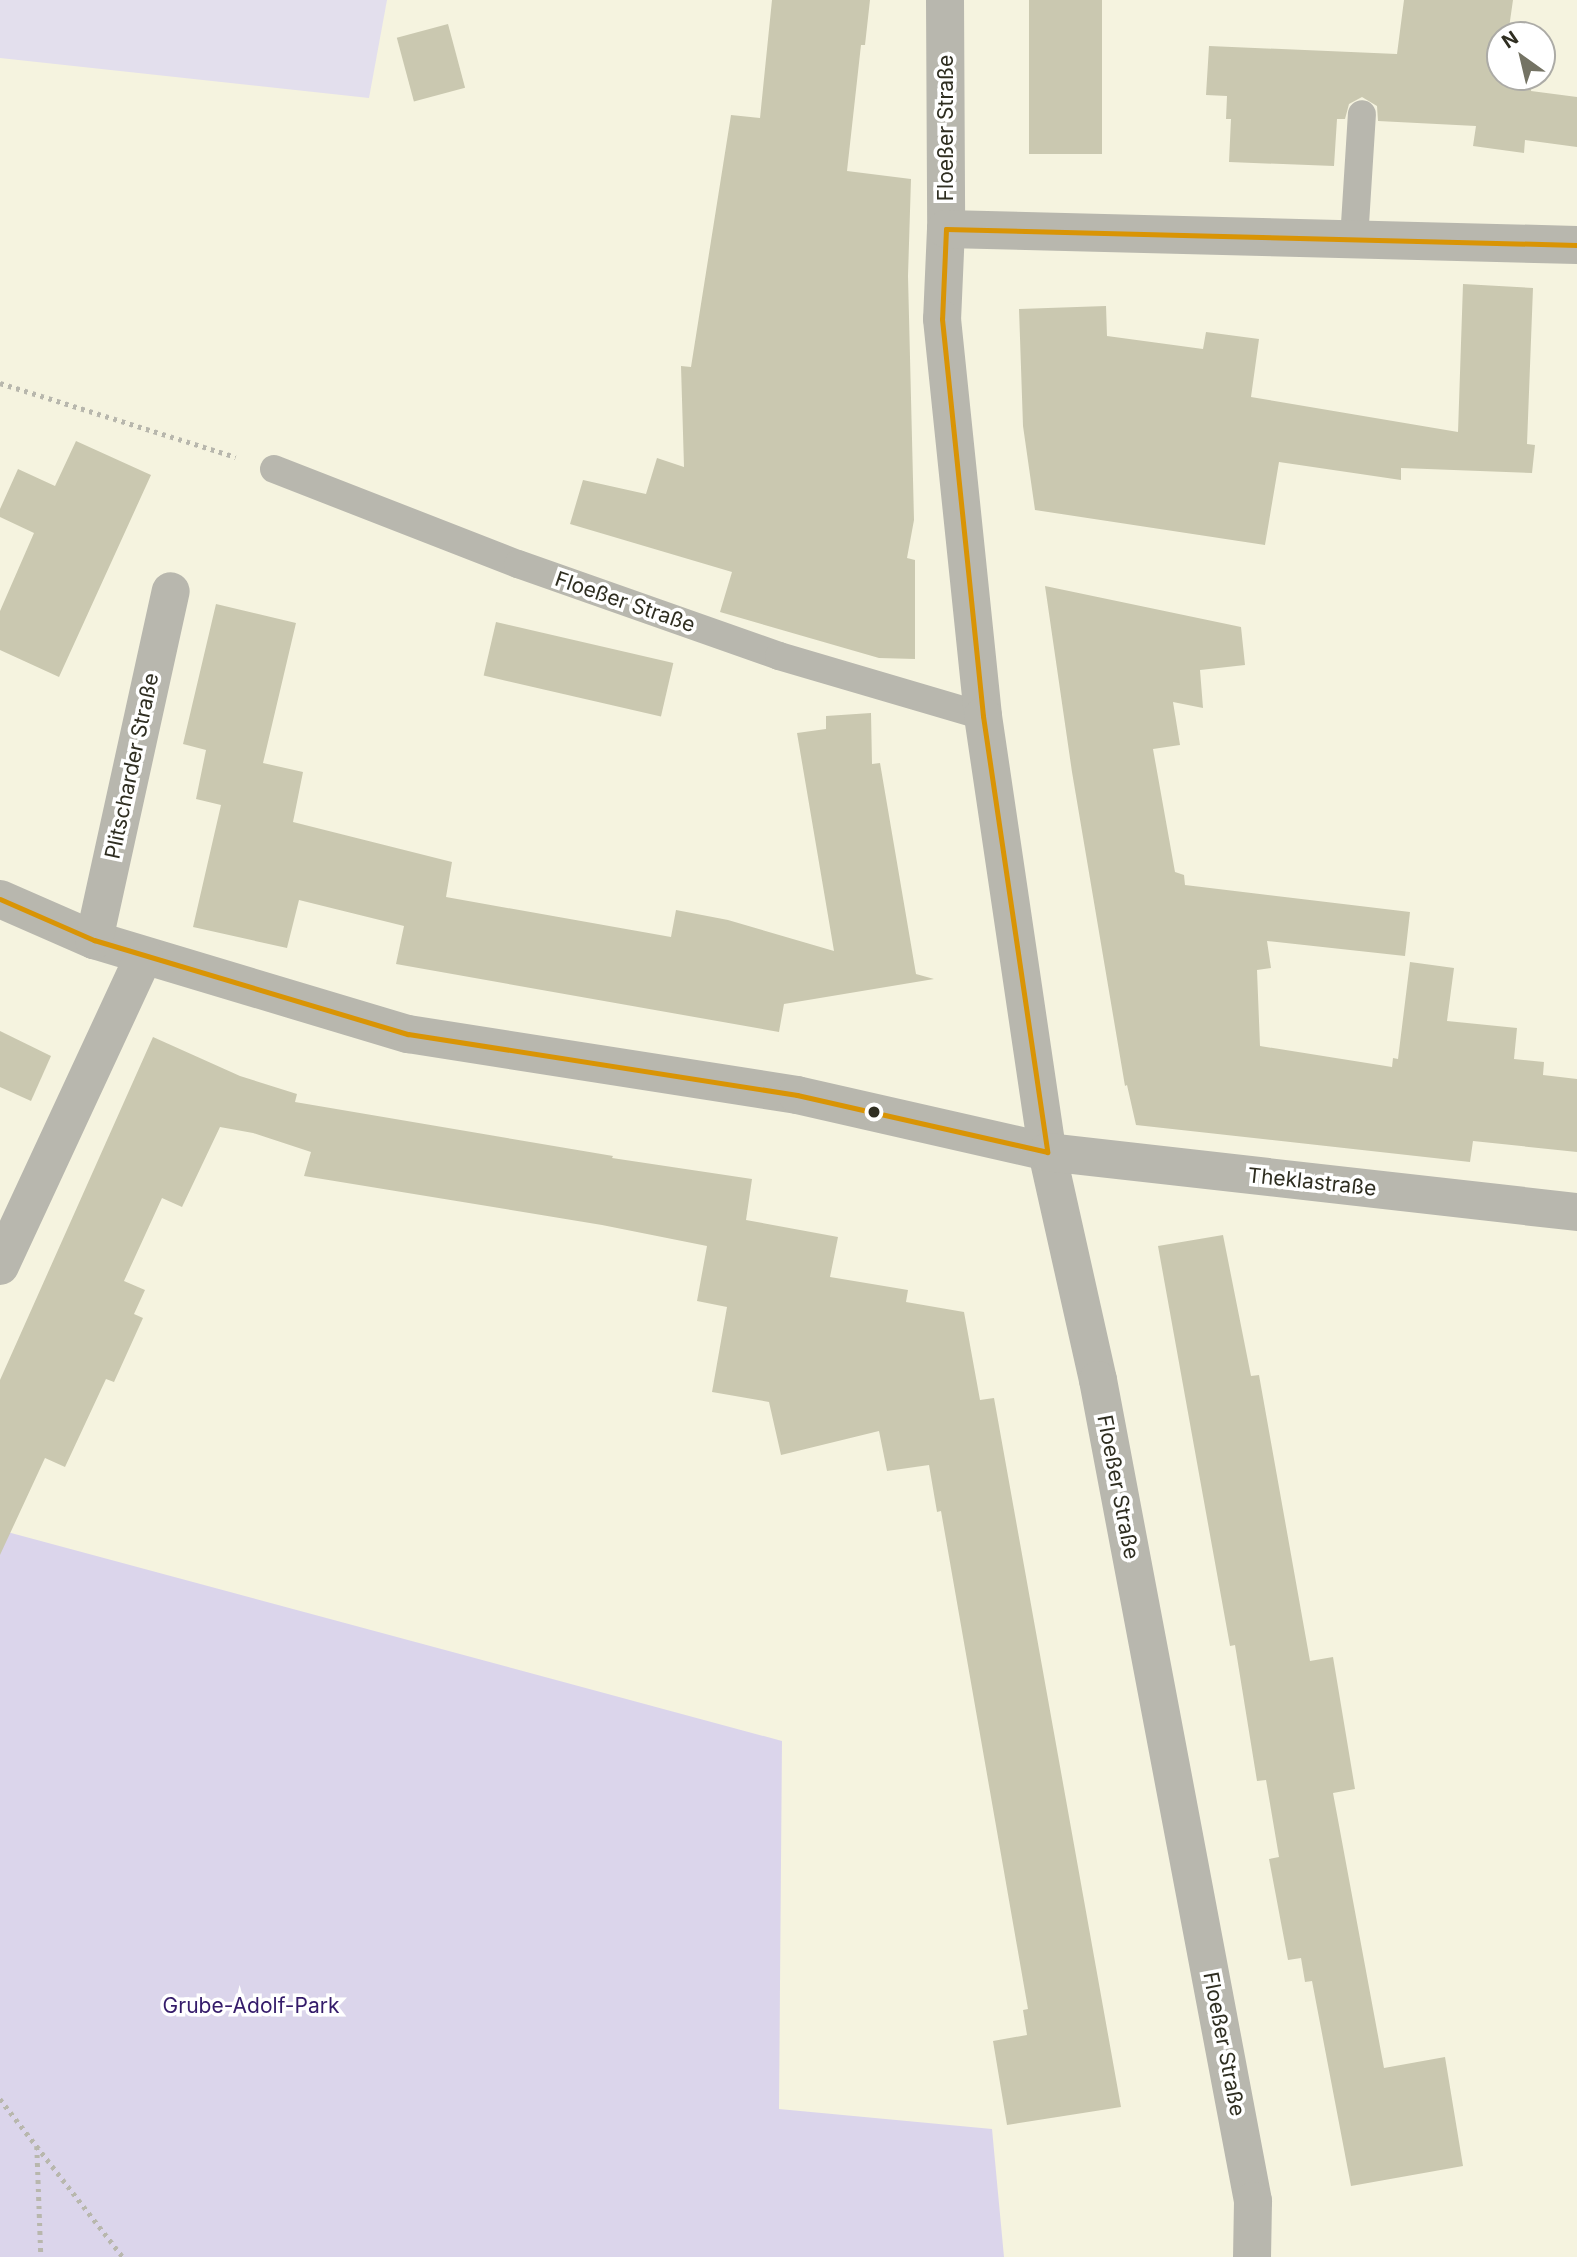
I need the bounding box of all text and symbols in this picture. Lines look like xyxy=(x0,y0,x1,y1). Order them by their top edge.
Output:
north arrow xyxy=(1486,21,1556,91)
text: N xyxy=(1498,26,1523,53)
street label: Floeßer Straße xyxy=(933,55,959,201)
street label: Floeßer Straße xyxy=(552,566,698,638)
street label: Plitscharder Straße xyxy=(100,671,164,861)
unlabelled marker xyxy=(867,1105,881,1119)
street label: Theklastraße xyxy=(1246,1163,1378,1201)
street label: Floeßer Straße xyxy=(1092,1413,1144,1561)
street label: Floeßer Straße xyxy=(1198,1970,1250,2118)
park label: Grube-Adolf-Park xyxy=(163,1993,339,2019)

